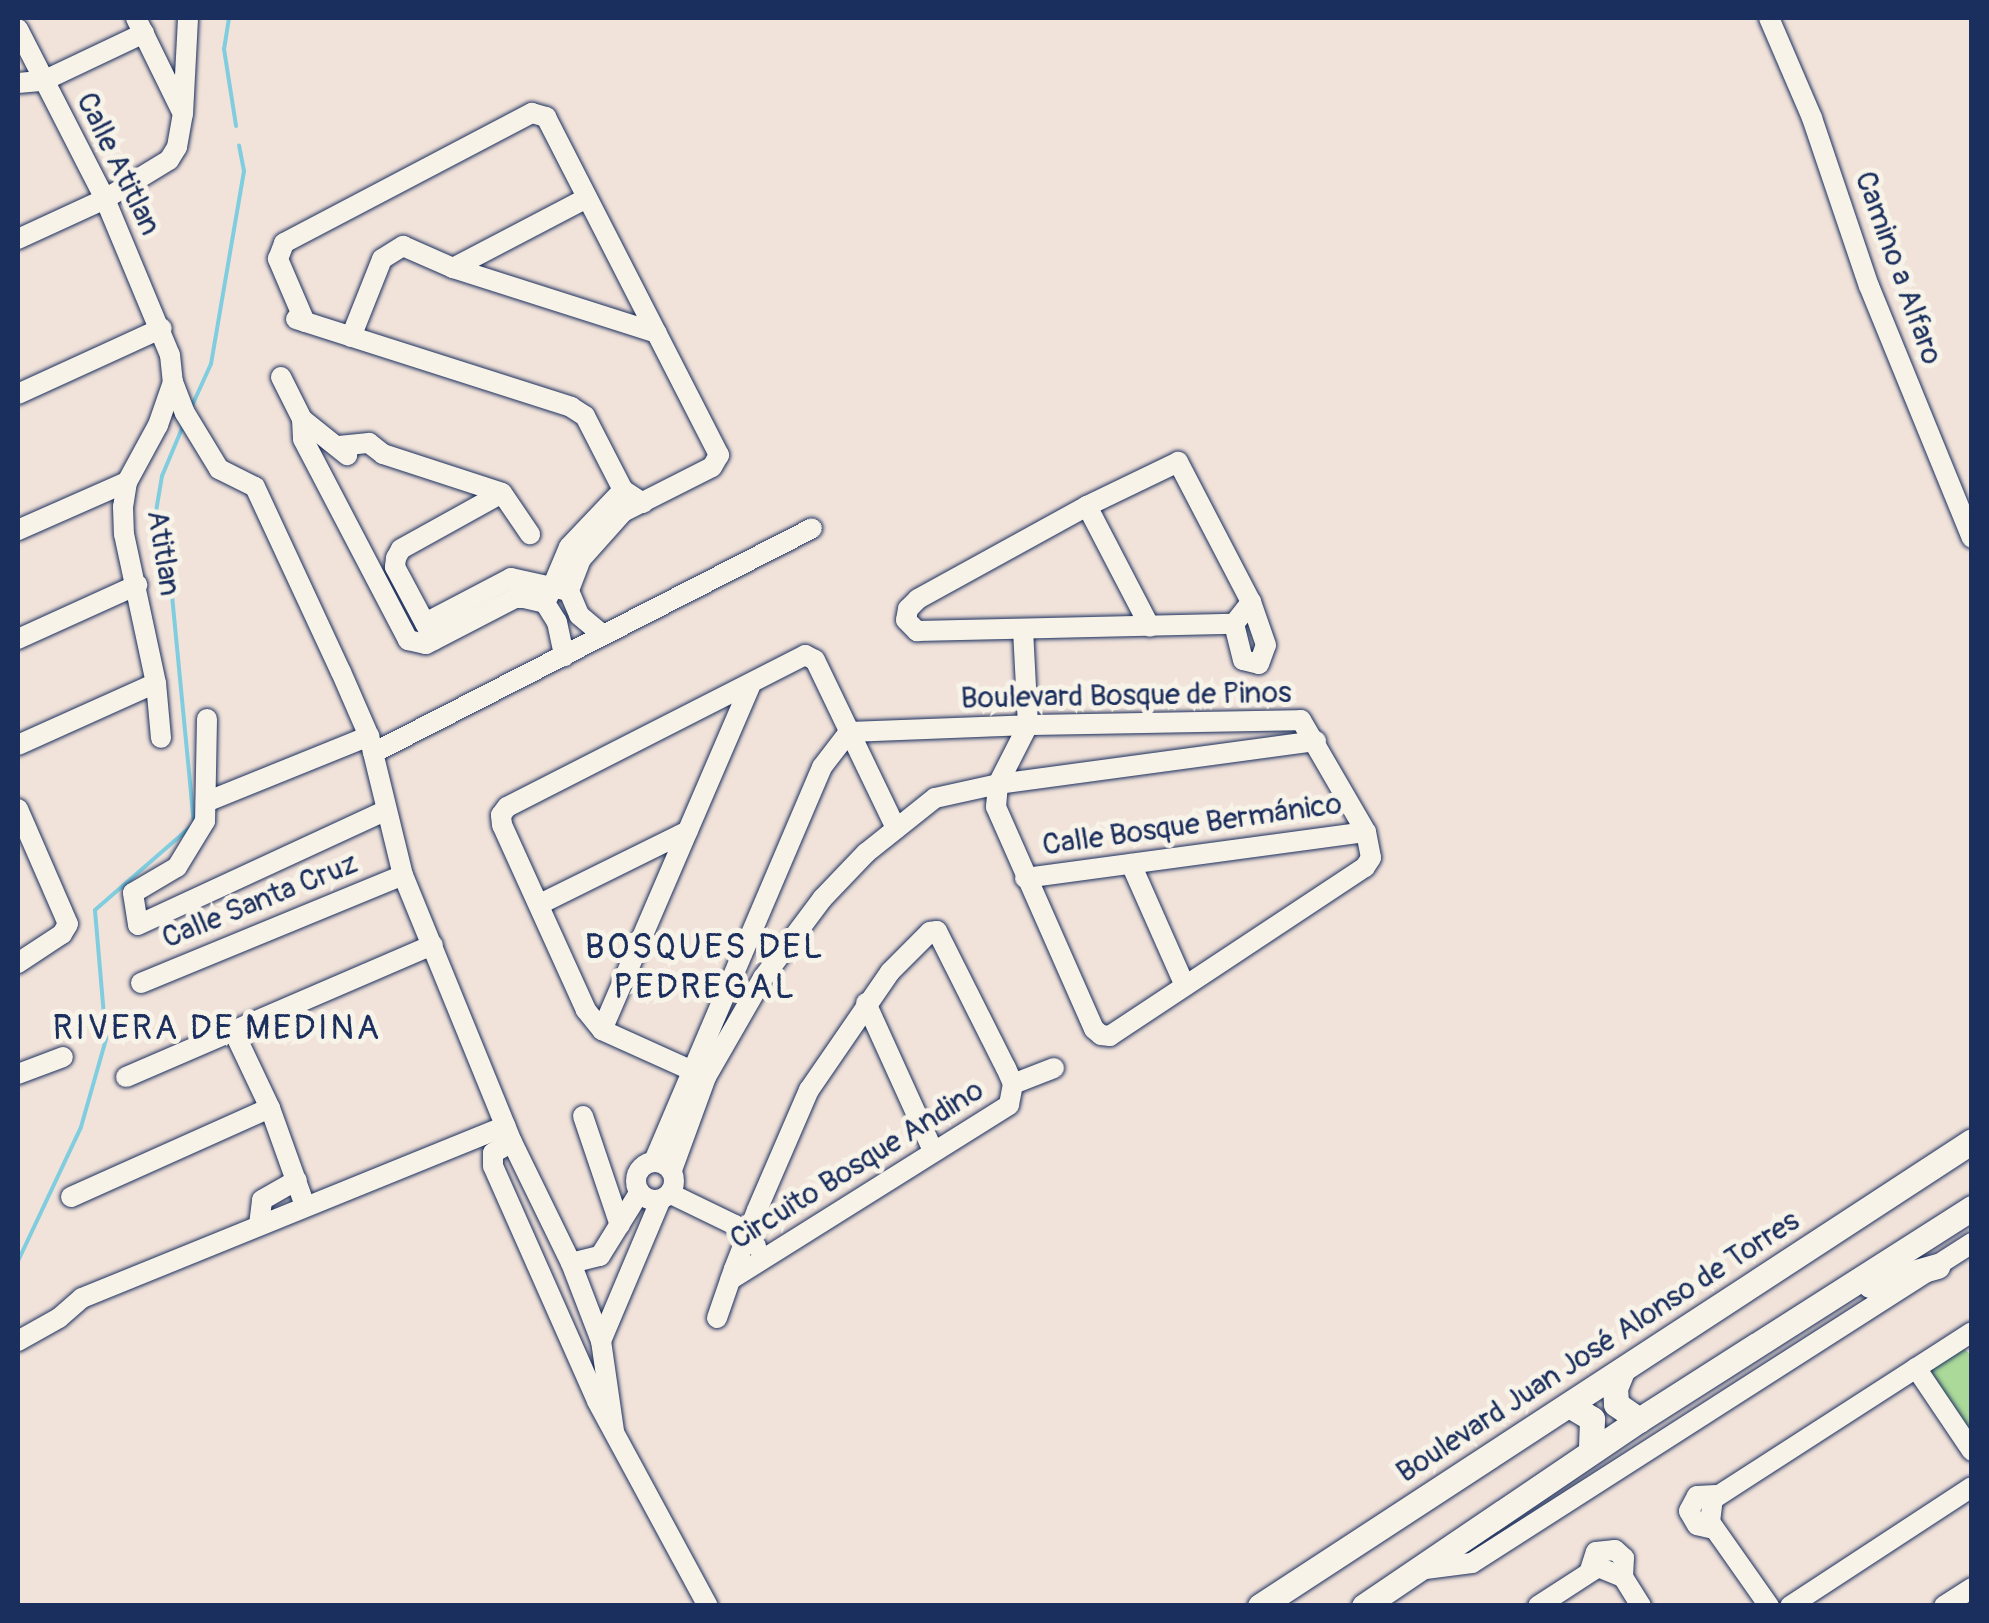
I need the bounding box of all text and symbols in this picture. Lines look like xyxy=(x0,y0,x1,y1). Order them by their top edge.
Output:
street label: Calle Atitlan xyxy=(68,87,168,241)
street label: Camino a Alfaro xyxy=(1846,167,1950,369)
street label: Atitlan xyxy=(138,508,188,598)
street label: Boulevard Bosque de Pinos xyxy=(960,675,1292,717)
street label: Calle Bosque Bermánico xyxy=(1040,786,1344,864)
street label: Calle Santa Cruz xyxy=(157,845,363,957)
district label: BOSQUES DEL PEDREGAL xyxy=(585,926,825,1008)
district label: RIVERA DE MEDINA xyxy=(52,1007,382,1049)
street label: Circuito Bosque Andino xyxy=(724,1072,990,1258)
street label: Boulevard Juan José Alonso de Torres xyxy=(1390,1203,1806,1491)

